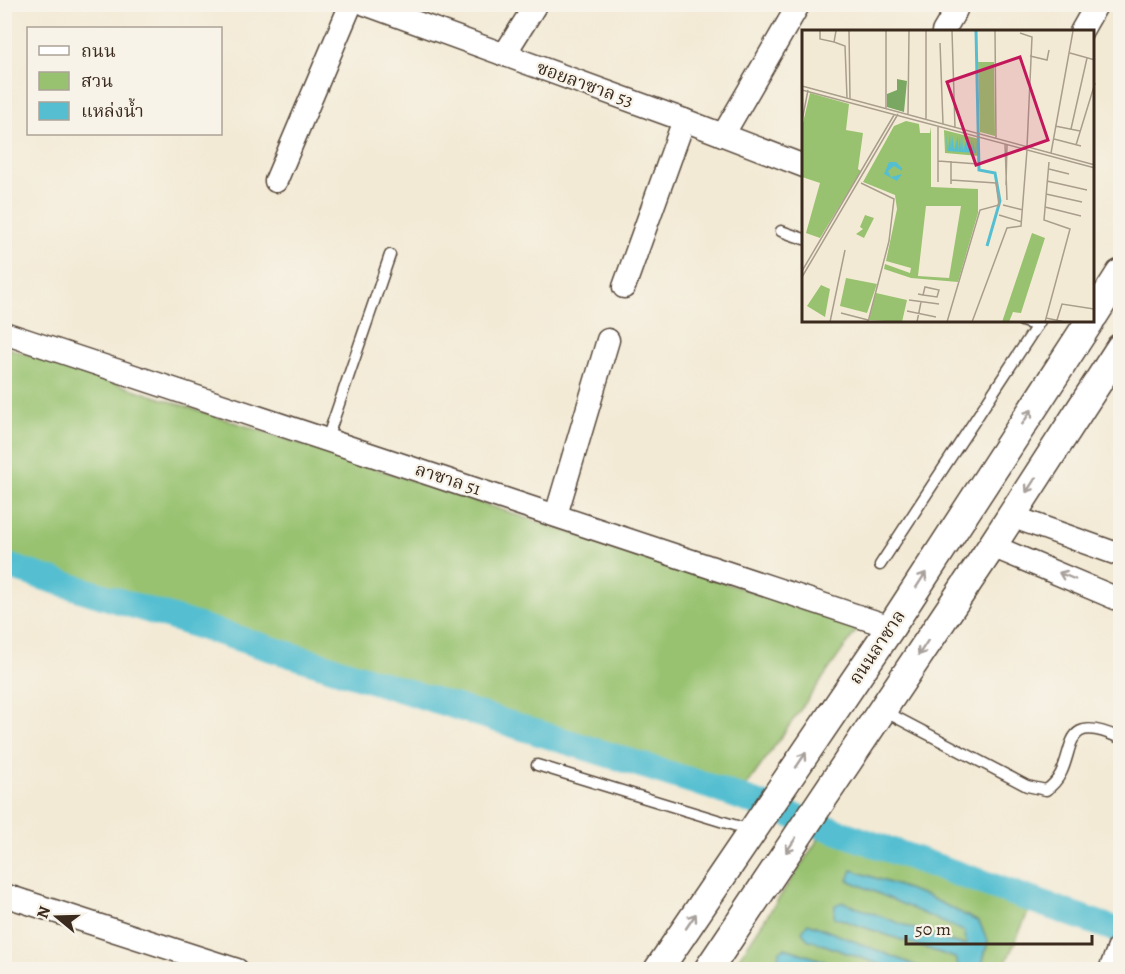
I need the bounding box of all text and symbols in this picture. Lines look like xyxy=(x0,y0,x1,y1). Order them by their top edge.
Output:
legend xyxy=(27,27,222,135)
inset map xyxy=(802,30,1095,322)
text: ถนน xyxy=(81,39,116,63)
street label: ซอยลาซาล 53 xyxy=(533,55,637,113)
text: สวน xyxy=(81,69,113,93)
text: แหล่งน้ำ xyxy=(81,97,144,123)
one-way arrow xyxy=(1022,409,1034,426)
street label: ลาซาล 51 xyxy=(412,457,484,501)
one-way arrow xyxy=(1024,476,1036,493)
one-way arrow xyxy=(1058,570,1077,581)
one-way arrow xyxy=(915,572,927,589)
street label: ถนนลาซาล xyxy=(843,605,911,689)
one-way arrow xyxy=(917,639,929,656)
one-way arrow xyxy=(795,752,807,769)
one-way arrow xyxy=(785,836,798,853)
north arrow xyxy=(27,887,87,947)
text: N xyxy=(31,903,56,922)
scale bar xyxy=(906,908,1092,946)
one-way arrow xyxy=(685,913,698,930)
text: 50 m xyxy=(915,917,951,941)

